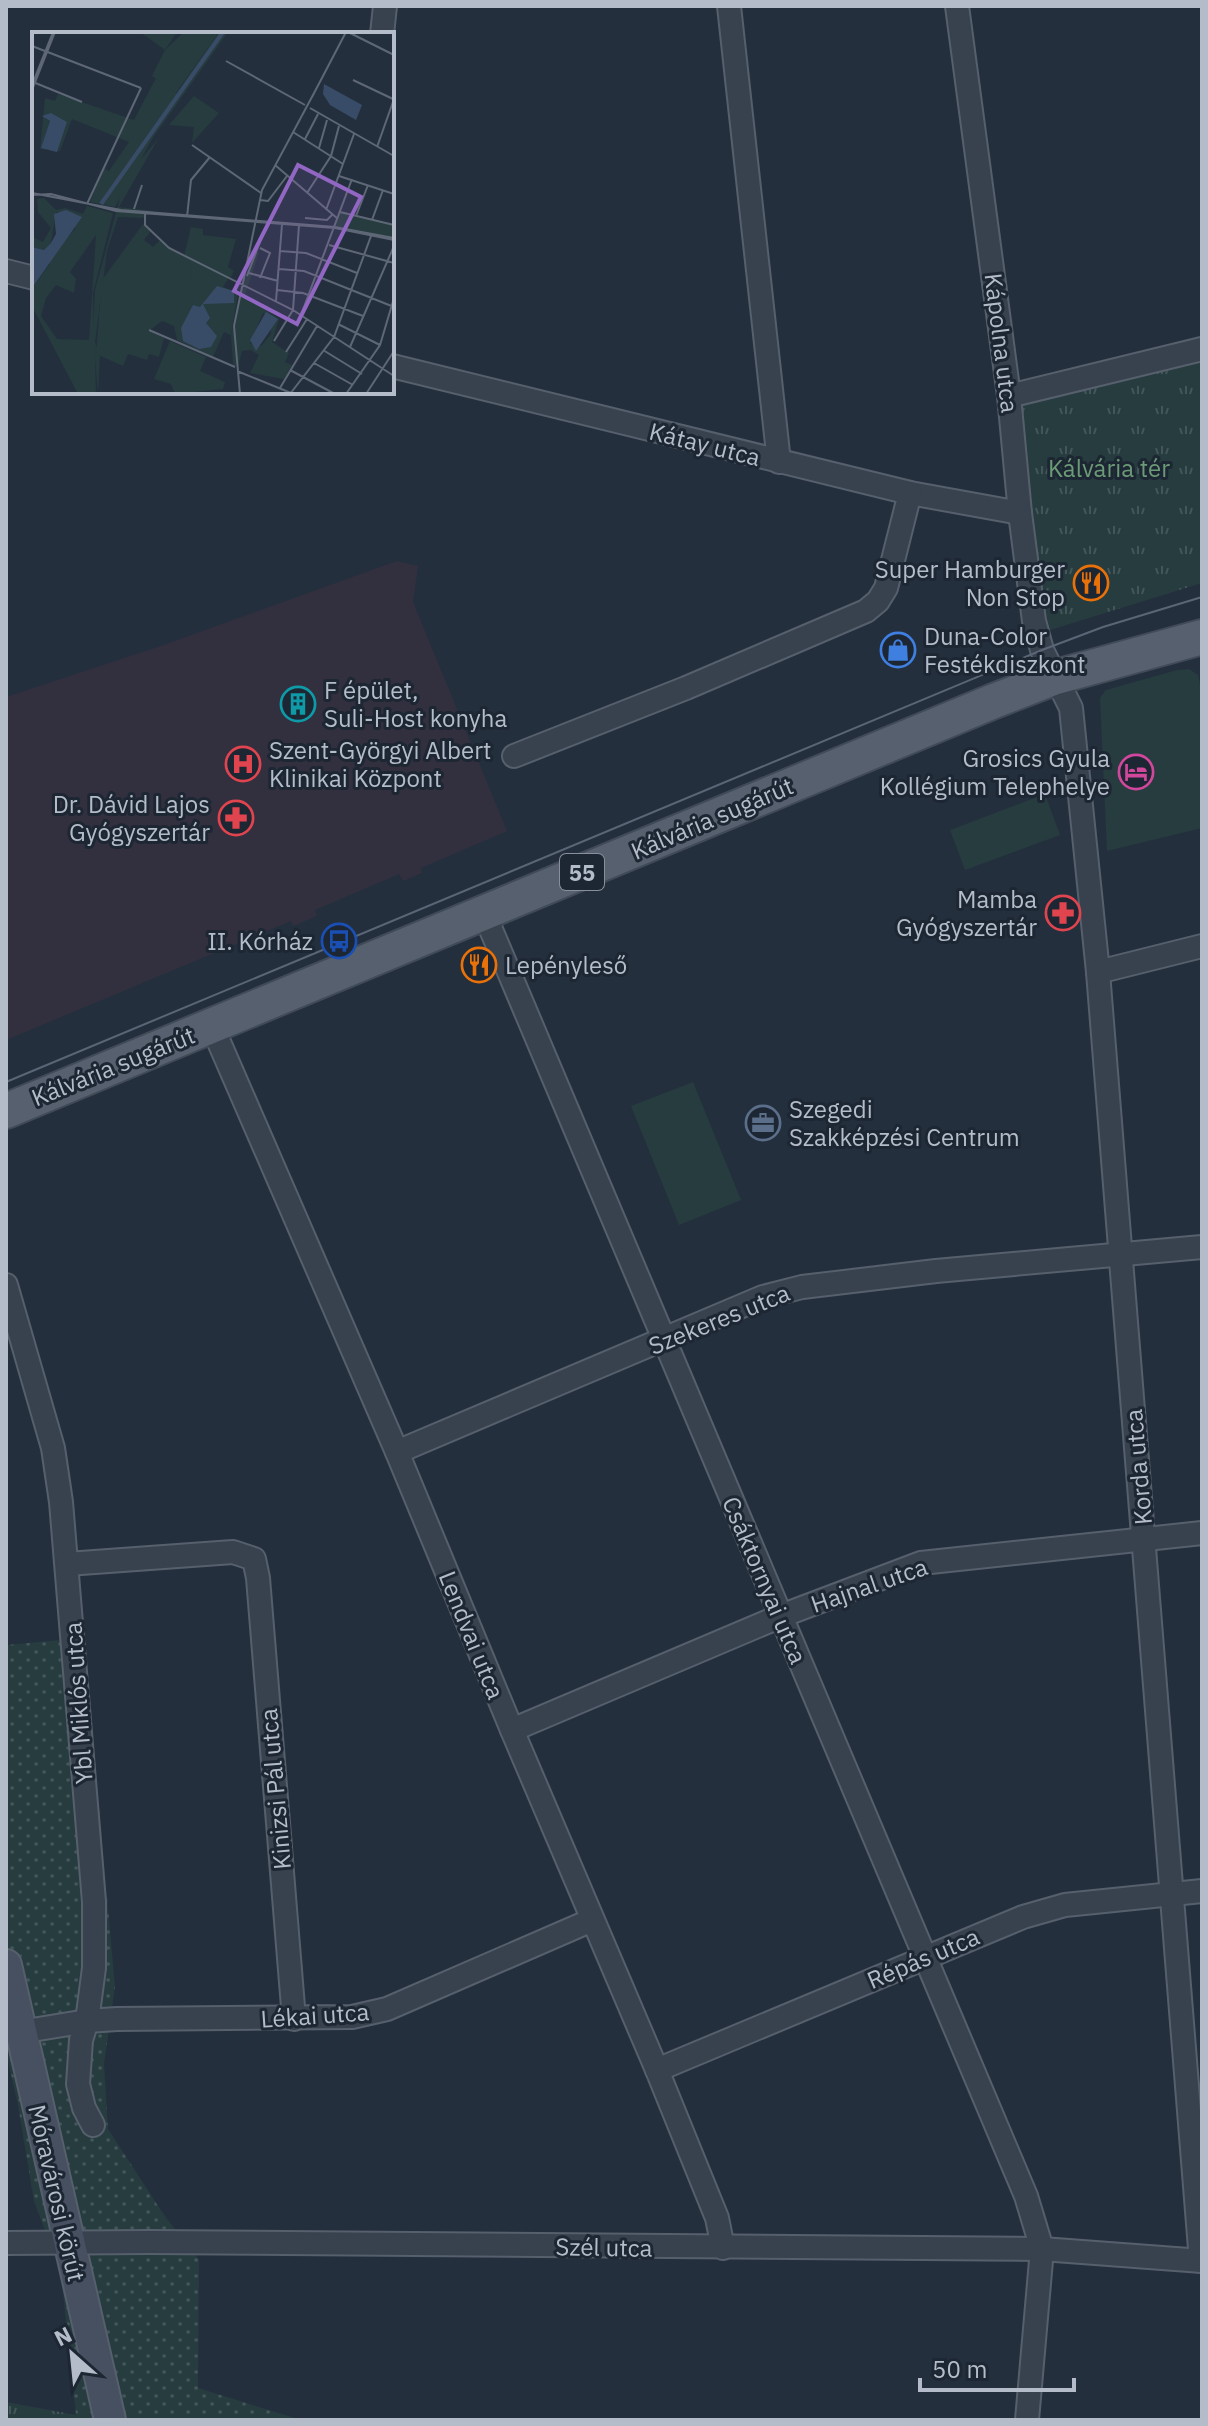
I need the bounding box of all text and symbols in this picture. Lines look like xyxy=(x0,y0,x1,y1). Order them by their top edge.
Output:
inset map xyxy=(32,32,394,394)
street label: Kápolna utca xyxy=(978,271,1026,415)
street label: Kátay utca xyxy=(646,415,764,473)
park label: Kálvária tér xyxy=(1048,452,1170,484)
place label: Super Hamburger Non Stop xyxy=(875,553,1065,613)
restaurant icon: Super Hamburger Non Stop xyxy=(1072,564,1110,602)
place label: Duna-Color Festékdiszkont xyxy=(924,620,1086,680)
shop icon: Duna-Color Festékdiszkont xyxy=(879,631,917,669)
place label: F épület, Suli-Host konyha xyxy=(324,674,507,734)
building icon: F épület, Suli-Host konyha xyxy=(279,685,317,723)
place label: Szent-Györgyi Albert Klinikai Központ xyxy=(269,734,492,794)
place label: Grosics Gyula Kollégium Telephelye xyxy=(880,742,1110,802)
hospital icon: Szent-Györgyi Albert Klinikai Központ xyxy=(224,745,262,783)
hotel icon: Grosics Gyula Kollégium Telephelye xyxy=(1117,753,1155,791)
street label: Kálvária sugárút xyxy=(626,769,798,867)
place label: Dr. Dávid Lajos Gyógyszertár xyxy=(53,788,210,848)
pharmacy icon: Dr. Dávid Lajos Gyógyszertár xyxy=(217,799,255,837)
road number: 55 xyxy=(560,854,604,890)
place label: Mamba Gyógyszertár xyxy=(896,883,1037,943)
pharmacy icon: Mamba Gyógyszertár xyxy=(1044,894,1082,932)
bus stop icon: II. Kórház xyxy=(320,922,358,960)
place label: II. Kórház xyxy=(207,925,313,957)
restaurant icon: Lepényleső xyxy=(460,946,498,984)
place label: Lepényleső xyxy=(505,949,627,981)
street label: Kálvária sugárút xyxy=(27,1019,199,1113)
place label: Szegedi Szakképzési Centrum xyxy=(789,1093,1020,1153)
office icon: Szegedi Szakképzési Centrum xyxy=(744,1104,782,1142)
street label: Szekeres utca xyxy=(644,1276,794,1362)
street label: Korda utca xyxy=(1117,1408,1159,1526)
street label: Csáktornyai utca xyxy=(715,1491,815,1669)
street label: Hajnal utca xyxy=(806,1550,932,1620)
street label: Lendvai utca xyxy=(432,1566,512,1704)
street label: Ybl Miklós utca xyxy=(56,1621,100,1785)
street label: Kinizsi Pál utca xyxy=(252,1707,298,1871)
street label: Répás utca xyxy=(862,1920,984,1996)
street label: Lékai utca xyxy=(260,1995,371,2035)
street label: Móravárosi körút xyxy=(21,2101,93,2285)
street label: Szél utca xyxy=(555,2230,653,2264)
north arrow xyxy=(32,2314,112,2394)
text: N xyxy=(49,2319,76,2352)
scale bar xyxy=(920,2342,1074,2392)
text: 50 m xyxy=(932,2353,987,2385)

